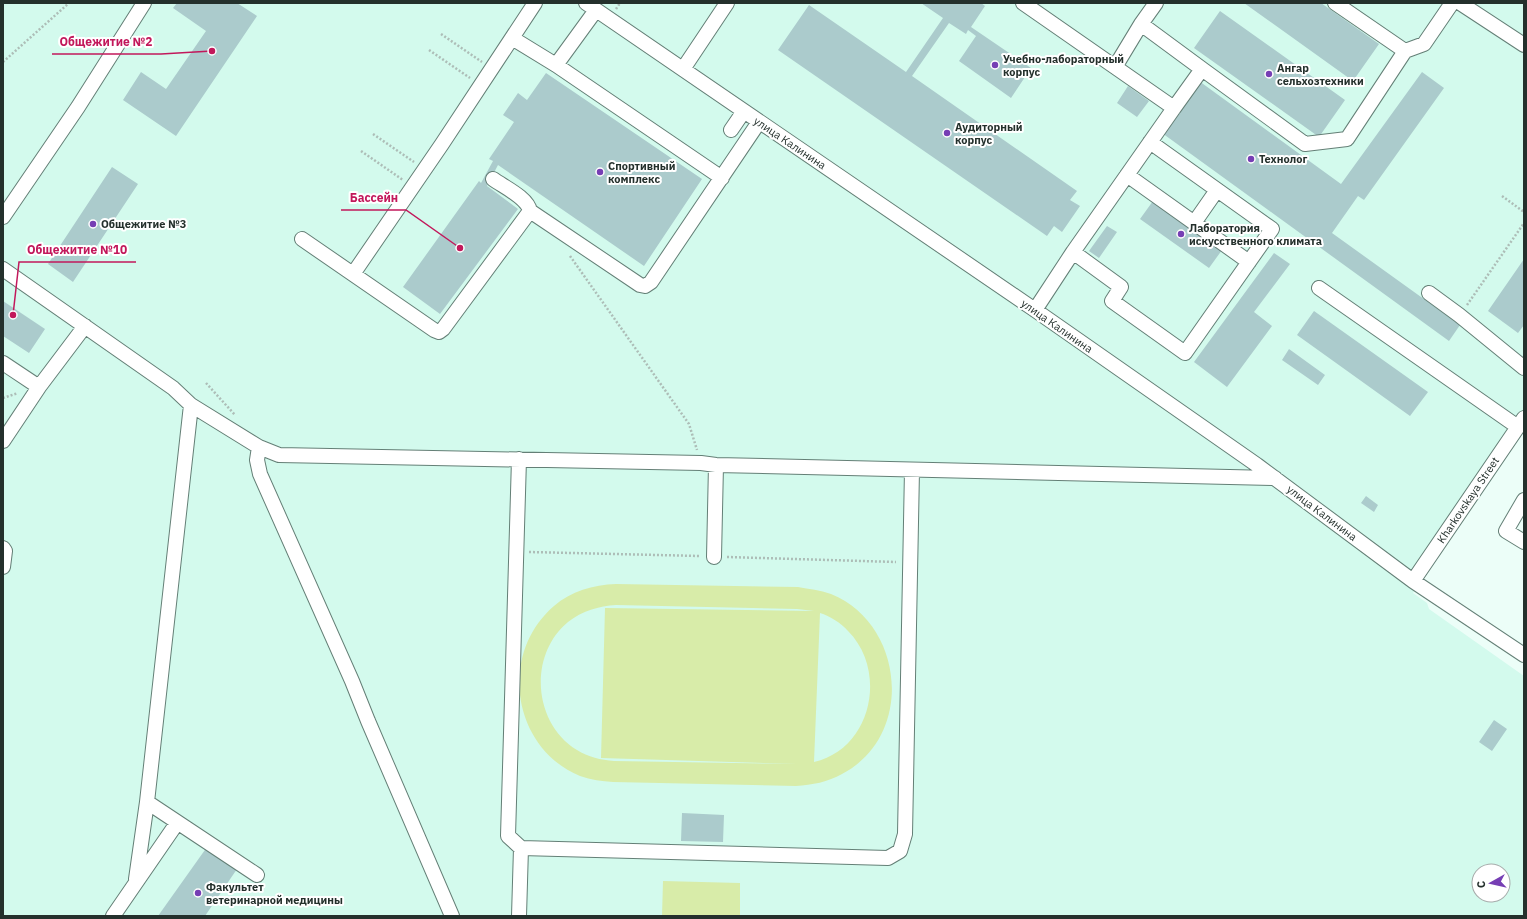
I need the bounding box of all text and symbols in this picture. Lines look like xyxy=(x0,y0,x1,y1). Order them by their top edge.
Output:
callout: Общежитие №2 xyxy=(52,30,161,54)
text: Общежитие №2 xyxy=(60,34,152,49)
place label: Учебно-лабораторный корпус xyxy=(1003,52,1124,79)
marker: Учебно-лабораторный корпус xyxy=(990,60,1000,70)
place label: Ангар сельхозтехники xyxy=(1277,61,1364,88)
marker: Ангар сельхозтехники xyxy=(1264,69,1274,79)
street label: улица Калинина xyxy=(751,114,829,172)
place label: Аудиторный корпус xyxy=(955,120,1023,147)
marker: Аудиторный корпус xyxy=(942,128,952,138)
place label: Технолог xyxy=(1259,152,1308,166)
marker: Технолог xyxy=(1246,154,1256,164)
place label: Спортивный комплекс xyxy=(608,159,675,186)
marker: Спортивный комплекс xyxy=(595,167,605,177)
callout: Бассейн xyxy=(341,186,406,210)
text: Бассейн xyxy=(350,190,398,205)
place label: Общежитие №3 xyxy=(101,217,186,231)
marker: Общежитие №3 xyxy=(88,219,98,229)
place label: Лаборатория искусственного климата xyxy=(1189,221,1322,248)
marker: Лаборатория искусственного климата xyxy=(1176,229,1186,239)
callout: Общежитие №10 xyxy=(19,238,136,262)
text: Общежитие №10 xyxy=(27,242,127,257)
street label: улица Калинина xyxy=(1018,296,1096,356)
street label: Kharkovskaya Street xyxy=(1434,454,1502,546)
street label: улица Калинина xyxy=(1284,482,1360,544)
north arrow xyxy=(1471,863,1511,903)
place label: Факультет ветеринарной медицины xyxy=(206,880,343,907)
text: С xyxy=(1474,880,1489,889)
marker: Факультет ветеринарной медицины xyxy=(193,888,203,898)

